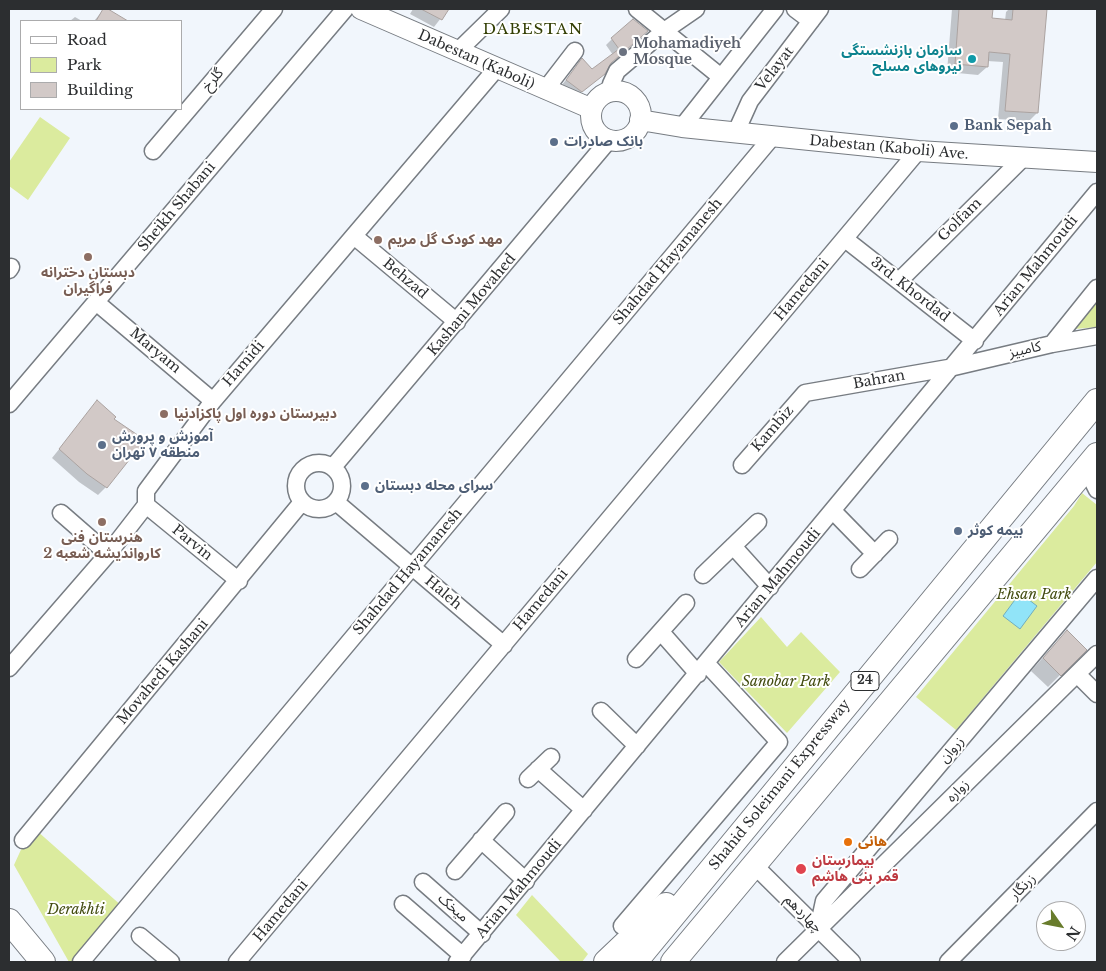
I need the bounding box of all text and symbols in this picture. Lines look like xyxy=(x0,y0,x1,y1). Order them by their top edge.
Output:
legend xyxy=(20,20,182,110)
district label: DABESTAN xyxy=(482,21,584,39)
street label: Dabestan (Kaboli) xyxy=(415,27,537,93)
text: Road xyxy=(67,30,107,49)
place label: Mohamadiyeh Mosque xyxy=(633,36,741,68)
street label: Velayat xyxy=(752,43,798,95)
place label: سازمان بازنشستگی نیروهای مسلح xyxy=(841,43,962,75)
marker: Mohamadiyeh Mosque xyxy=(617,46,629,58)
marker: سازمان بازنشستگی نیروهای مسلح xyxy=(966,53,978,65)
text: Park xyxy=(67,55,102,74)
street label: گلرخ xyxy=(199,65,227,95)
text: Building xyxy=(67,80,133,99)
place label: Bank Sepah xyxy=(964,118,1052,134)
marker: Bank Sepah xyxy=(948,120,960,132)
street label: Dabestan (Kaboli) Ave. xyxy=(809,133,969,163)
place label: بانک صادرات xyxy=(564,134,643,150)
marker: بانک صادرات xyxy=(548,136,560,148)
street label: Sheikh Shabani xyxy=(135,159,219,255)
street label: Shahdad Hayamanesh xyxy=(610,195,726,329)
street label: Golfam xyxy=(935,195,985,245)
street label: Arian Mahmoudi xyxy=(990,212,1082,320)
place label: مهد کودک گل مریم xyxy=(388,232,503,248)
marker: مهد کودک گل مریم xyxy=(372,234,384,246)
marker: دبستان دخترانه فراگیران xyxy=(82,251,94,263)
street label: Kashani Movahed xyxy=(424,251,520,359)
street label: 3rd. Khordad xyxy=(867,254,953,326)
street label: Behzad xyxy=(379,255,431,303)
street label: Hamedani xyxy=(771,256,833,324)
place label: دبستان دخترانه فراگیران xyxy=(41,265,135,298)
street label: Maryam xyxy=(126,325,184,377)
street label: Hamidi xyxy=(220,338,268,390)
street label: کامبیز xyxy=(1007,338,1043,362)
street label: Bahran xyxy=(852,367,906,393)
street label: Kambiz xyxy=(748,403,798,455)
place label: دبیرستان دوره اول پاکزادنیا xyxy=(174,406,337,422)
marker: دبیرستان دوره اول پاکزادنیا xyxy=(158,408,170,420)
place label: آموزش و پرورش منطقه ۷ تهران xyxy=(112,429,213,462)
marker: آموزش و پرورش منطقه ۷ تهران xyxy=(96,439,108,451)
place label: سرای محله دبستان xyxy=(375,478,493,494)
marker: سرای محله دبستان xyxy=(359,480,371,492)
street label: Shahdad Hayamanesh xyxy=(350,505,466,639)
marker: هنرستان فنی کارواندیشه شعبه 2 xyxy=(96,516,108,528)
street label: Parvin xyxy=(169,522,215,564)
place label: بیمه کوثر xyxy=(968,523,1023,539)
street label: Arian Mahmoudi xyxy=(732,525,824,631)
marker: بیمه کوثر xyxy=(952,525,964,537)
place label: هنرستان فنی کارواندیشه شعبه 2 xyxy=(43,530,161,562)
street label: Hamedani xyxy=(510,566,572,634)
street label: Haleh xyxy=(421,573,465,613)
park label: Ehsan Park xyxy=(997,587,1071,603)
street label: Movahedi Kashani xyxy=(114,616,212,728)
road number: 24 xyxy=(851,671,879,690)
park label: Sanobar Park xyxy=(742,674,830,690)
street label: Shahid Soleimani Expressway xyxy=(706,696,854,874)
street label: زروان xyxy=(936,733,968,767)
street label: زواره xyxy=(943,776,973,806)
place label: هانی xyxy=(858,834,887,850)
street label: Arian Mahmoudi xyxy=(473,836,565,942)
marker: هانی xyxy=(842,836,854,848)
place label: بیمارستان قمر بنی هاشم xyxy=(812,853,899,886)
marker: بیمارستان قمر بنی هاشم xyxy=(794,862,808,876)
street label: زرنگار xyxy=(1006,870,1040,904)
street label: Hamedani xyxy=(250,877,312,945)
street label: میخک xyxy=(434,890,472,926)
street label: چهاردهم xyxy=(781,892,825,936)
north arrow xyxy=(1036,901,1086,951)
park label: Derakhti xyxy=(47,902,105,918)
text: N xyxy=(1062,923,1084,944)

